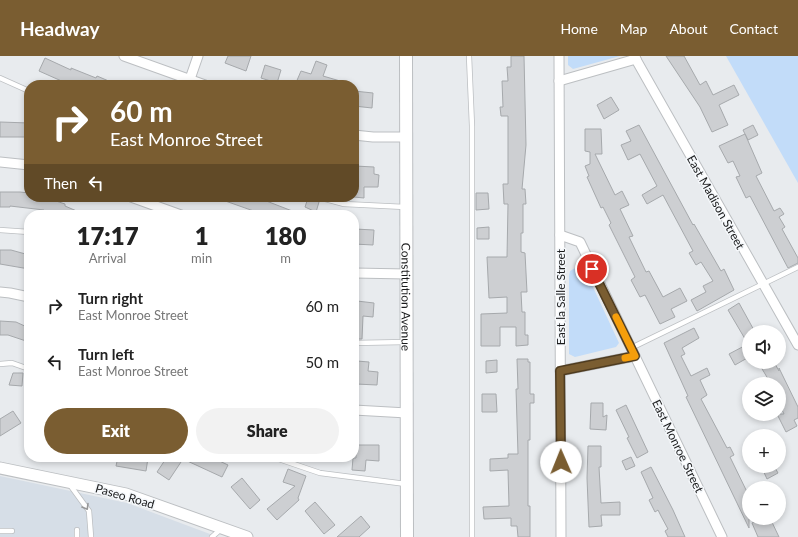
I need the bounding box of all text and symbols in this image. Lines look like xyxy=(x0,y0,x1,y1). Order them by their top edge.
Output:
text: Headway xyxy=(20,17,99,40)
text: Home xyxy=(560,20,598,37)
text: Map xyxy=(620,20,647,37)
text: About xyxy=(669,20,707,37)
text: Contact xyxy=(729,20,778,37)
text: 60 m xyxy=(110,94,173,128)
icon: right xyxy=(44,96,96,148)
text: East Monroe Street xyxy=(110,128,263,150)
street label: East Madison Street xyxy=(684,152,748,252)
icon: left xyxy=(85,172,107,194)
text: Then xyxy=(44,174,77,192)
text: 17:17 xyxy=(77,221,139,250)
text: 1 xyxy=(195,221,209,250)
text: 180 xyxy=(265,221,306,250)
street label: Constitution Avenue xyxy=(399,243,414,351)
street label: East la Salle Street xyxy=(553,248,568,345)
text: Arrival xyxy=(89,250,126,266)
text: min xyxy=(191,250,212,266)
text: m xyxy=(280,250,291,266)
pin xyxy=(575,252,609,286)
icon: arrive xyxy=(581,258,603,280)
text: Turn right xyxy=(78,289,143,307)
icon: right xyxy=(44,295,66,317)
text: 60 m xyxy=(305,297,339,315)
text: East Monroe Street xyxy=(78,307,188,323)
map controls xyxy=(742,325,786,525)
button: sound xyxy=(742,325,786,369)
text: Turn left xyxy=(78,345,134,363)
icon: left xyxy=(44,351,66,373)
text: 50 m xyxy=(305,353,339,371)
text: East Monroe Street xyxy=(78,363,188,379)
button: layers xyxy=(742,377,786,421)
street label: East Monroe Street xyxy=(649,397,707,496)
button: Exit xyxy=(44,408,188,454)
button: Share xyxy=(196,408,339,454)
button: + xyxy=(742,429,786,473)
position arrow xyxy=(540,441,582,483)
street label: Paseo Road xyxy=(94,480,156,512)
button: − xyxy=(742,481,786,525)
one-way arrow xyxy=(81,503,88,510)

